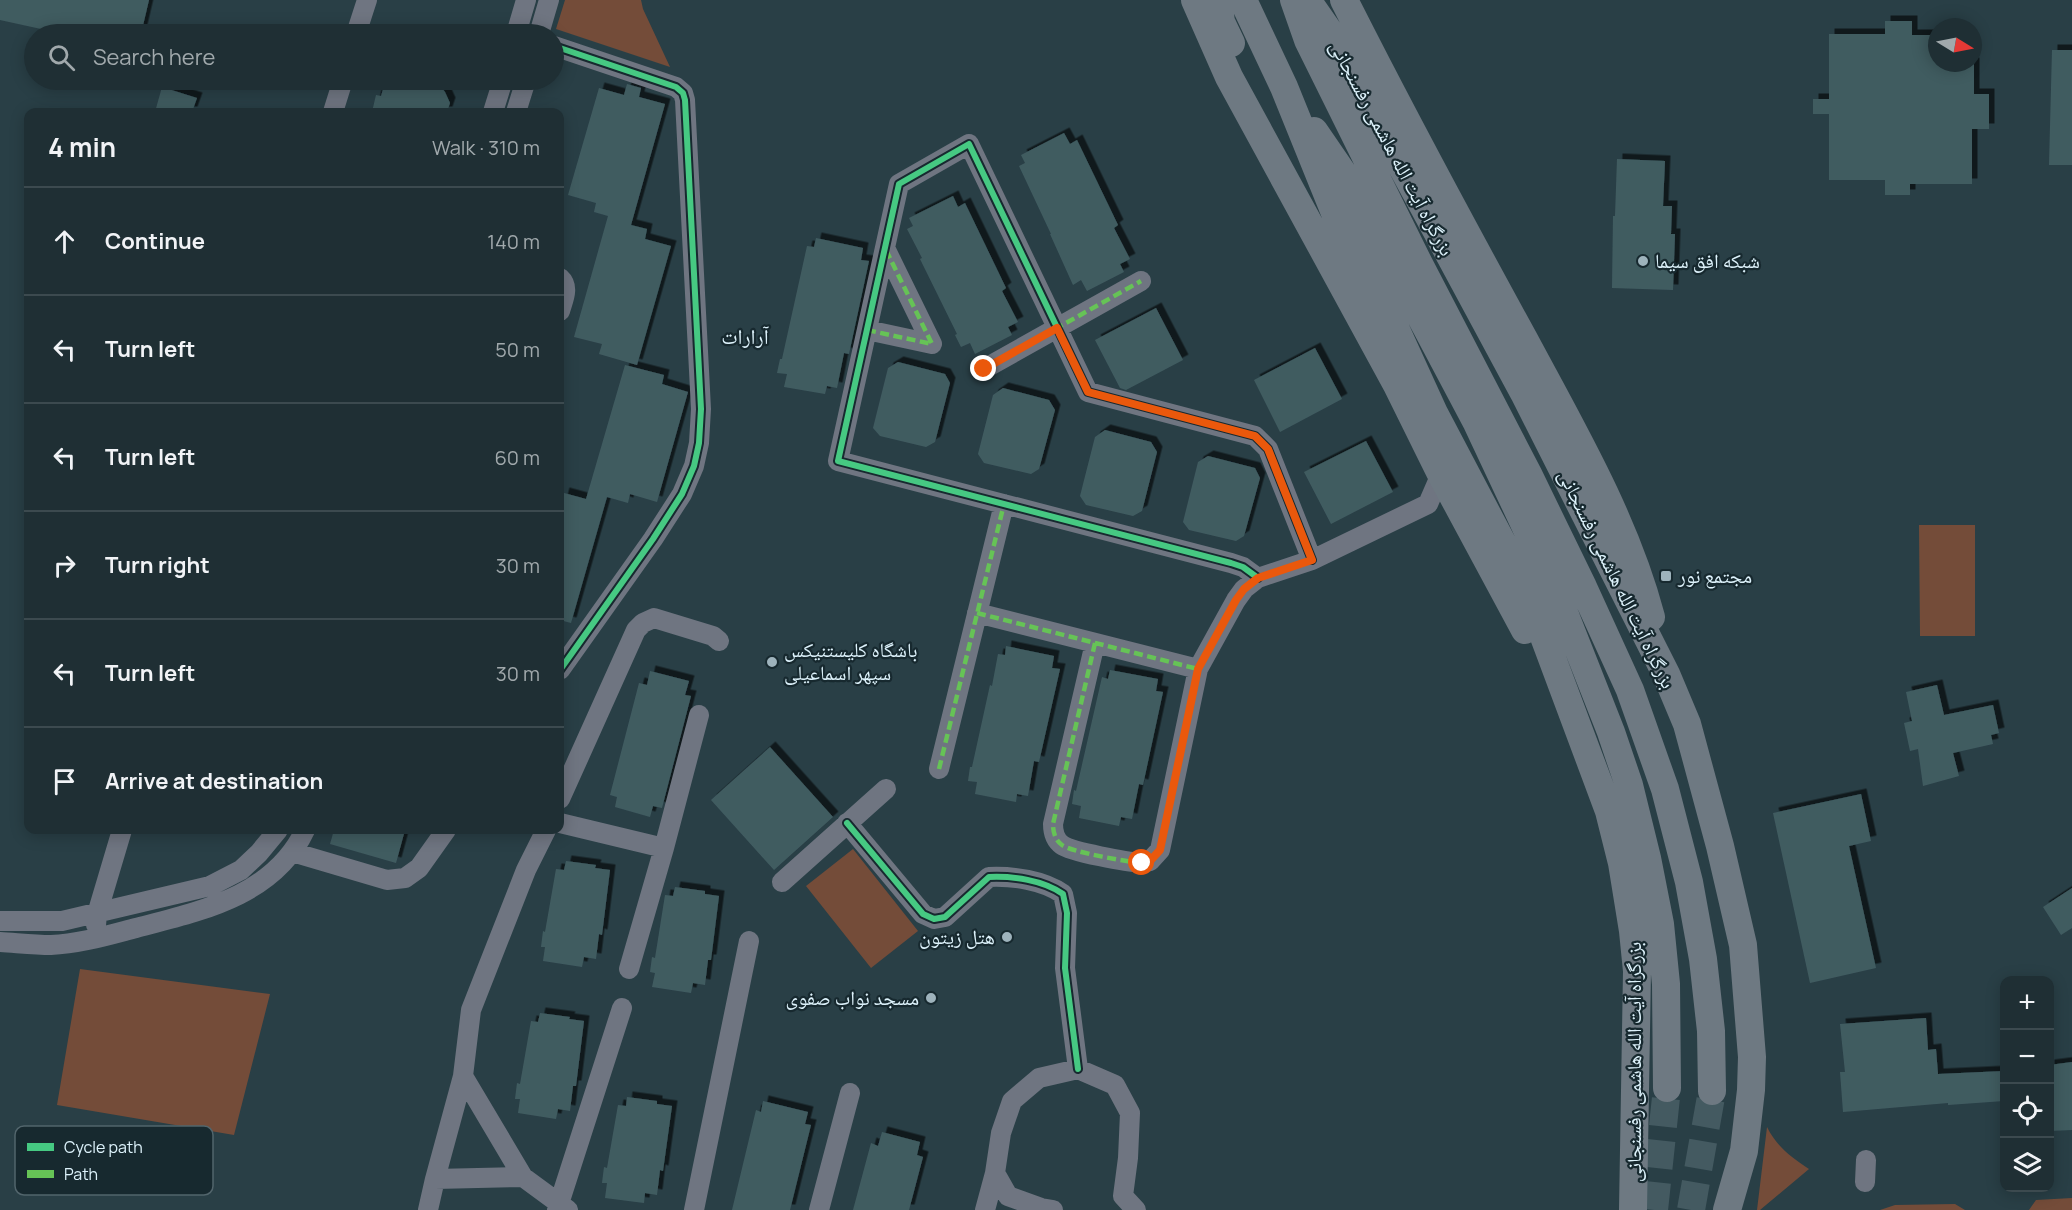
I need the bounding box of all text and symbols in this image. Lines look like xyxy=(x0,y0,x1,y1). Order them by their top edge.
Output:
north arrow xyxy=(1928,18,1982,72)
search box xyxy=(24,24,564,90)
street label: بزرگراه آیت الله هاشمی رفسنجانی xyxy=(1324,35,1461,260)
icon: search xyxy=(45,41,78,74)
text: Search here xyxy=(93,42,215,72)
text: 4 min xyxy=(48,129,116,165)
text: Walk · 310 m xyxy=(432,134,540,161)
icon: ahead xyxy=(48,225,81,258)
text: Continue xyxy=(105,226,205,256)
text: 140 m xyxy=(487,228,540,255)
place label: شبکه افق سیما xyxy=(1655,247,1760,274)
marker: شبکه افق سیما xyxy=(1636,254,1650,268)
district label: آرارات xyxy=(721,322,769,350)
icon: left xyxy=(48,333,81,366)
text: Turn left xyxy=(105,334,195,364)
text: 50 m xyxy=(495,336,540,363)
route end xyxy=(970,355,996,381)
icon: left xyxy=(48,441,81,474)
text: Turn left xyxy=(105,442,195,472)
text: 60 m xyxy=(494,444,540,471)
street label: بزرگراه آیت الله هاشمی رفسنجانی xyxy=(1553,465,1682,693)
icon: right xyxy=(48,549,81,582)
text: Turn right xyxy=(105,550,210,580)
text: 30 m xyxy=(496,552,540,579)
place label: مجتمع نور xyxy=(1677,562,1752,589)
marker: مجتمع نور xyxy=(1659,569,1673,583)
place label: باشگاه کلیستنیکس سپهر اسماعیلی xyxy=(784,636,918,686)
marker: باشگاه کلیستنیکس سپهر اسماعیلی xyxy=(765,655,779,669)
icon: left xyxy=(48,657,81,690)
text: Turn left xyxy=(105,658,195,688)
text: 30 m xyxy=(496,660,540,687)
icon: arrive xyxy=(48,765,81,798)
text: Arrive at destination xyxy=(105,766,323,796)
route start xyxy=(1128,849,1154,875)
place label: هتل زیتون xyxy=(919,923,995,950)
marker: هتل زیتون xyxy=(1000,930,1014,944)
street label: بزرگراه آیت الله هاشمی رفسنجانی xyxy=(1620,942,1647,1182)
map controls xyxy=(2000,976,2054,1192)
button: + xyxy=(2000,976,2054,1030)
place label: مسجد نواب صفوی xyxy=(786,984,919,1011)
marker: مسجد نواب صفوی xyxy=(924,991,938,1005)
button: − xyxy=(2000,1030,2054,1084)
button: locate xyxy=(2000,1084,2054,1138)
legend xyxy=(15,1126,213,1195)
text: Cycle path xyxy=(64,1136,143,1158)
button: layers xyxy=(2000,1138,2054,1192)
text: Path xyxy=(64,1163,98,1185)

